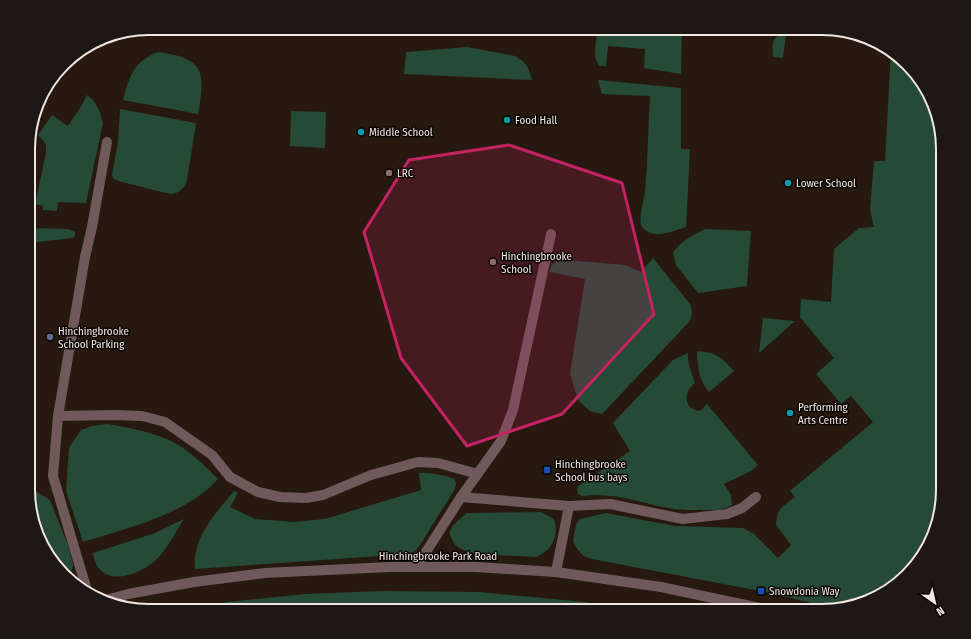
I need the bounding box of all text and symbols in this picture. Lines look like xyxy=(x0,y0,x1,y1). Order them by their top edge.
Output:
place label: Food Hall xyxy=(515,114,557,127)
marker: Food Hall xyxy=(502,115,512,125)
place label: Middle School xyxy=(369,126,433,139)
marker: Middle School xyxy=(356,127,366,137)
place label: LRC xyxy=(397,167,414,180)
marker: LRC xyxy=(384,168,394,178)
place label: Lower School xyxy=(796,177,856,190)
marker: Lower School xyxy=(783,178,793,188)
place label: Hinchingbrooke School xyxy=(501,250,572,276)
marker: Hinchingbrooke School xyxy=(488,257,498,267)
place label: Hinchingbrooke School Parking xyxy=(58,325,129,351)
marker: Hinchingbrooke School Parking xyxy=(45,332,55,342)
place label: Performing Arts Centre xyxy=(798,401,849,427)
marker: Performing Arts Centre xyxy=(785,408,795,418)
place label: Hinchingbrooke School bus bays xyxy=(555,458,628,484)
marker: Hinchingbrooke School bus bays xyxy=(542,465,552,475)
street label: Hinchingbrooke Park Road xyxy=(379,550,497,563)
north arrow xyxy=(915,583,955,623)
place label: Snowdonia Way xyxy=(769,585,840,598)
marker: Snowdonia Way xyxy=(756,586,766,596)
text: N xyxy=(934,604,947,618)

